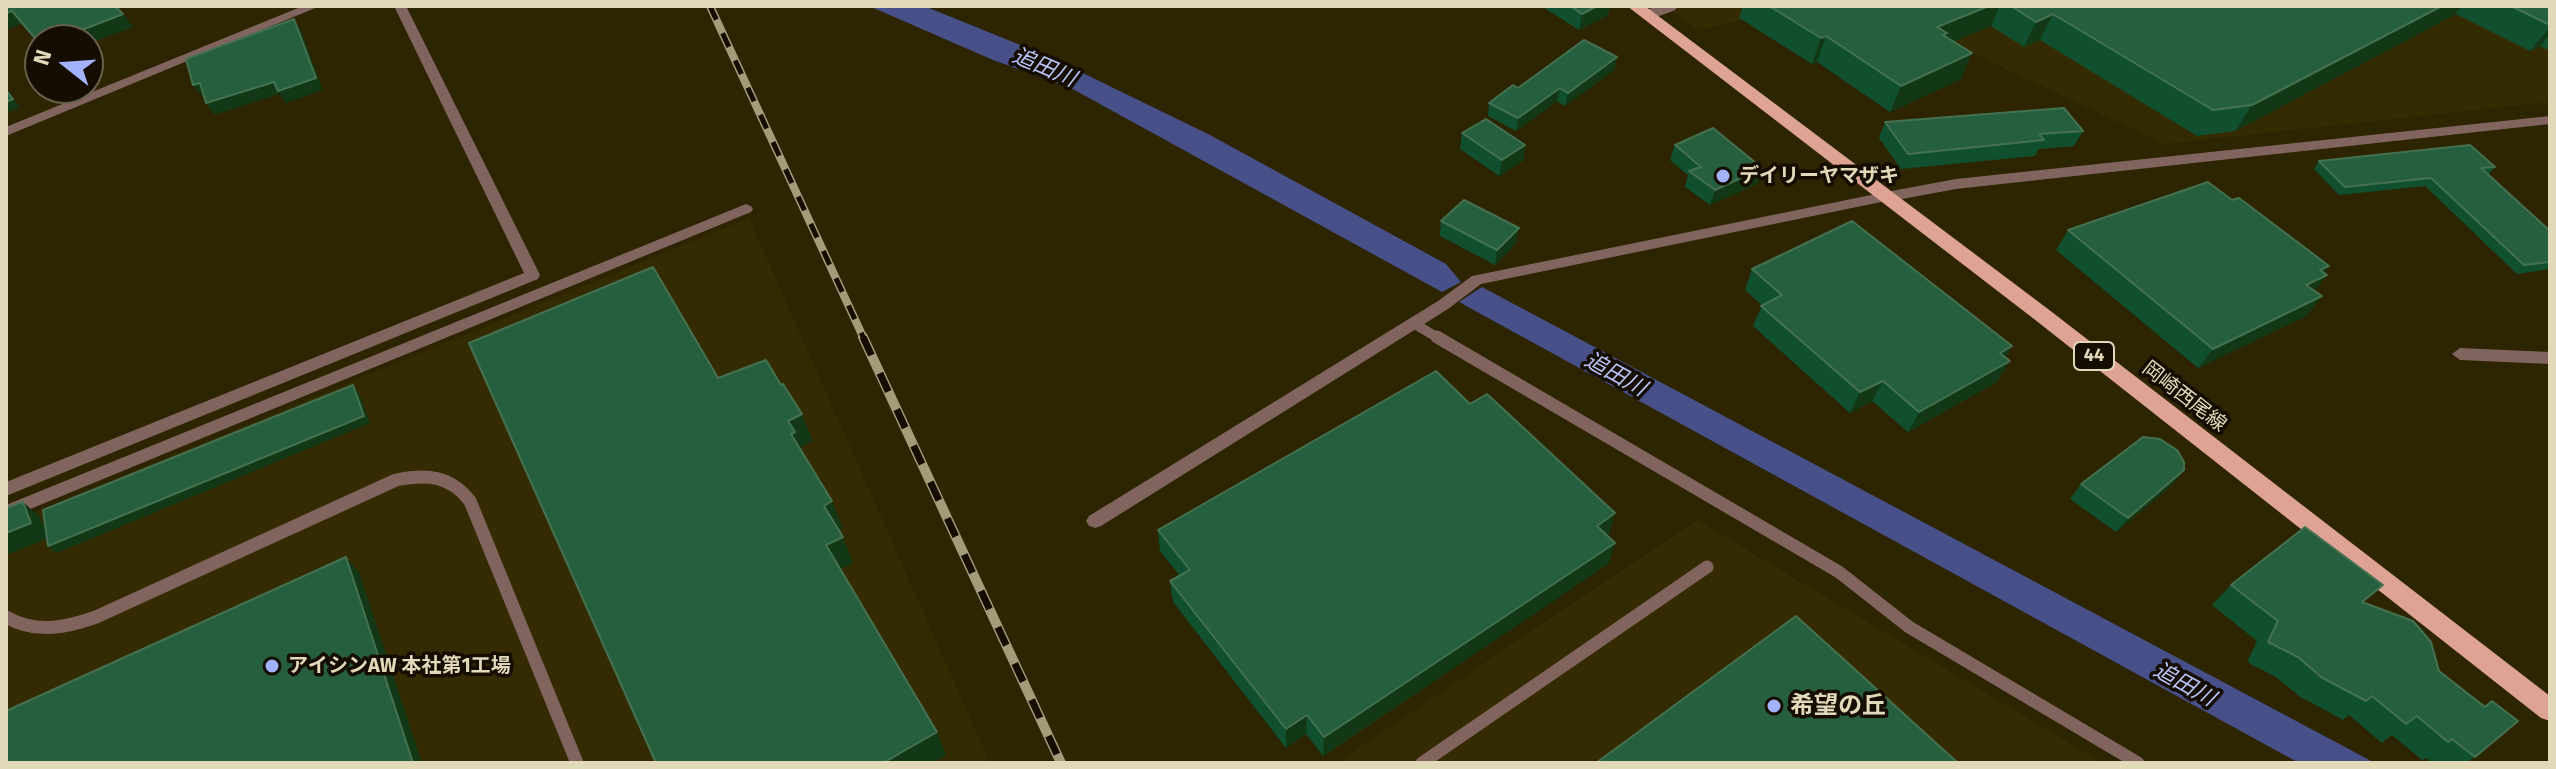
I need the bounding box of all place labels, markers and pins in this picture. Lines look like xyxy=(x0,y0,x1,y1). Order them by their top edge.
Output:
place label: デイリーヤマザキ xyxy=(1739,164,1899,188)
marker: デイリーヤマザキ xyxy=(1714,167,1732,185)
place label: アイシンAW 本社第1工場 xyxy=(288,654,511,678)
marker: アイシンAW 本社第1工場 xyxy=(263,657,281,675)
place label: 希望の丘 xyxy=(1790,692,1886,720)
marker: 希望の丘 xyxy=(1765,697,1783,715)

